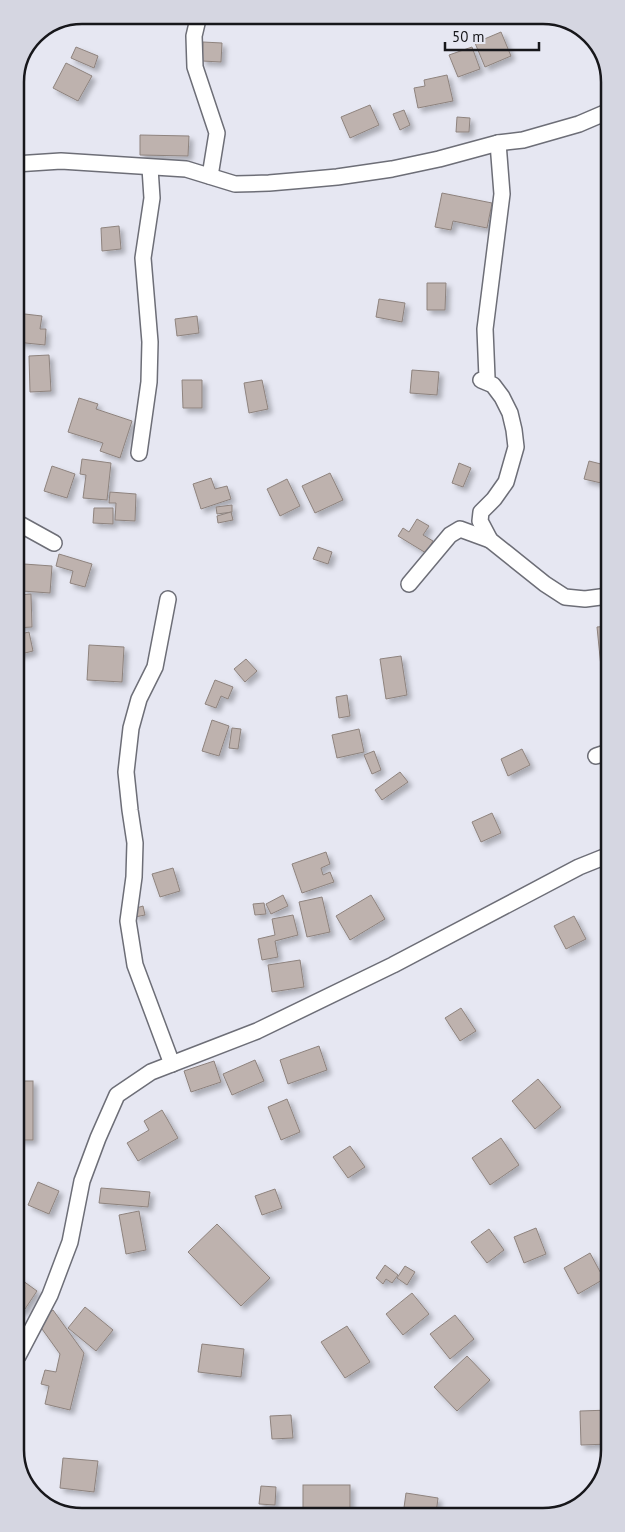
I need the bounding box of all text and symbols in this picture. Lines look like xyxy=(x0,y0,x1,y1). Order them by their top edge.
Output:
scale bar xyxy=(445,20,539,52)
text: 50 m xyxy=(452,27,485,46)

